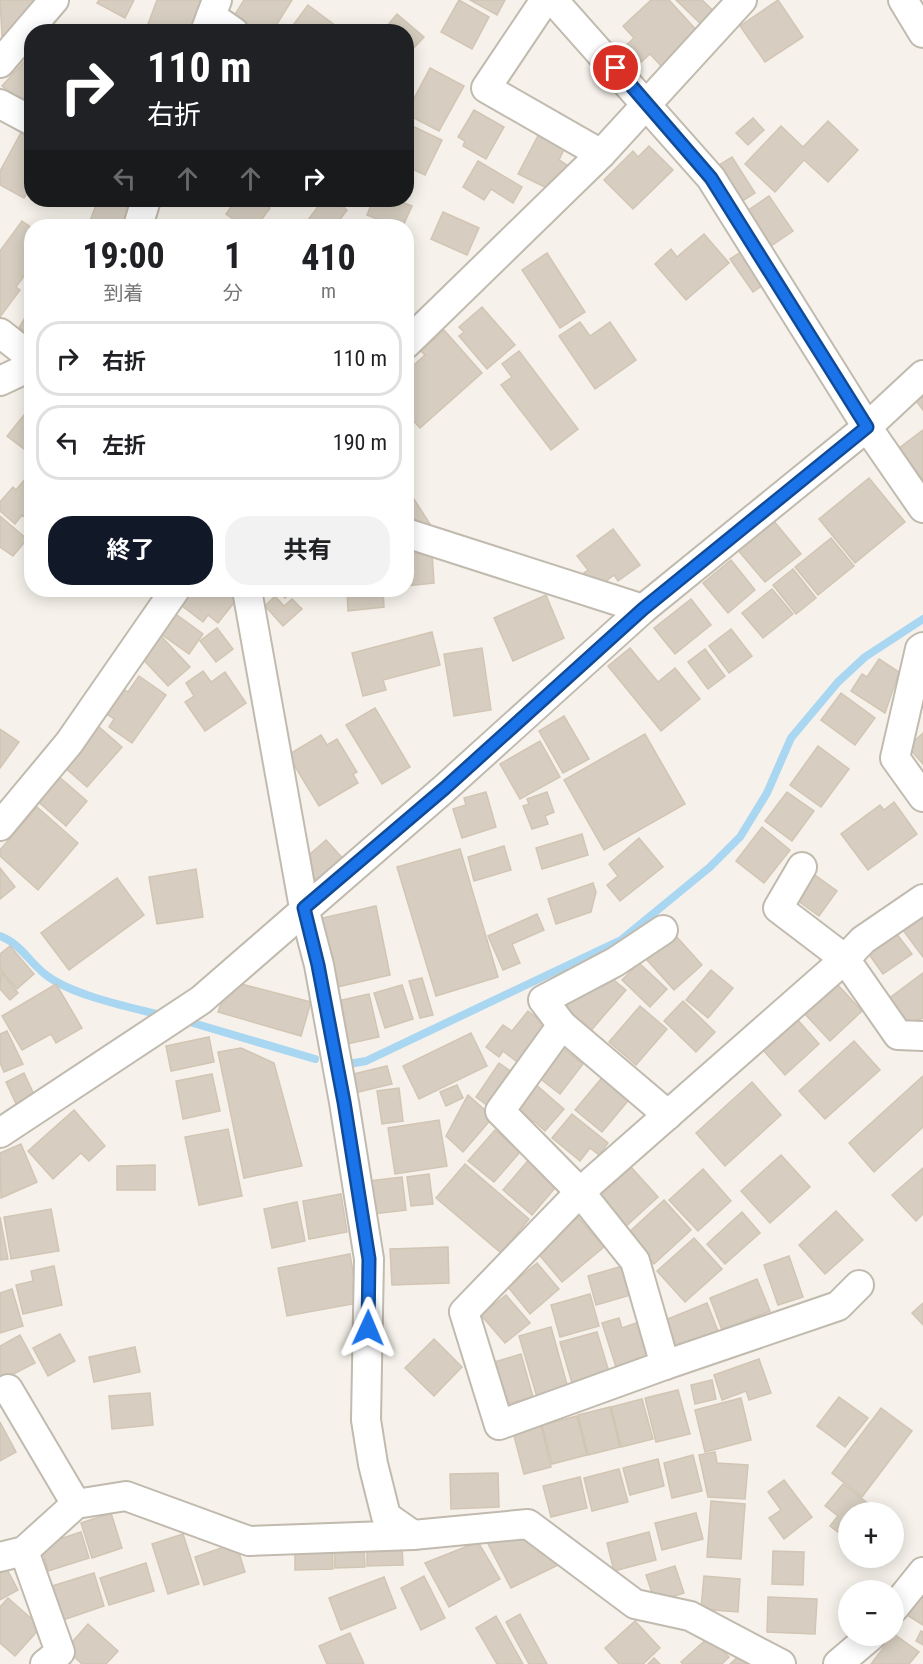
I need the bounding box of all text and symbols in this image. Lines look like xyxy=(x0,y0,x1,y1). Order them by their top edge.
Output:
pin xyxy=(590,42,641,93)
text: 110 m xyxy=(147,43,252,92)
icon: right xyxy=(48,48,126,126)
icon: arrive xyxy=(599,51,632,84)
text: 右折 xyxy=(147,99,201,131)
icon: left xyxy=(108,162,141,195)
icon: ahead xyxy=(171,162,204,195)
icon: ahead xyxy=(234,162,267,195)
icon: right xyxy=(297,162,330,195)
text: 19:00 xyxy=(82,235,165,277)
text: 1 xyxy=(224,235,242,277)
text: 410 xyxy=(301,237,356,279)
text: m xyxy=(321,279,336,303)
text: 到着 xyxy=(104,281,144,305)
text: 分 xyxy=(223,281,243,305)
icon: right xyxy=(51,342,84,375)
text: 110 m xyxy=(333,346,387,371)
text: 右折 xyxy=(102,349,146,374)
icon: left xyxy=(51,426,84,459)
text: 190 m xyxy=(333,430,387,455)
text: 左折 xyxy=(102,433,146,458)
button: 終了 xyxy=(48,516,213,585)
button: 共有 xyxy=(225,516,390,585)
position arrow xyxy=(336,1296,400,1360)
map controls xyxy=(838,1502,904,1646)
button: + xyxy=(838,1502,904,1568)
button: − xyxy=(838,1580,904,1646)

